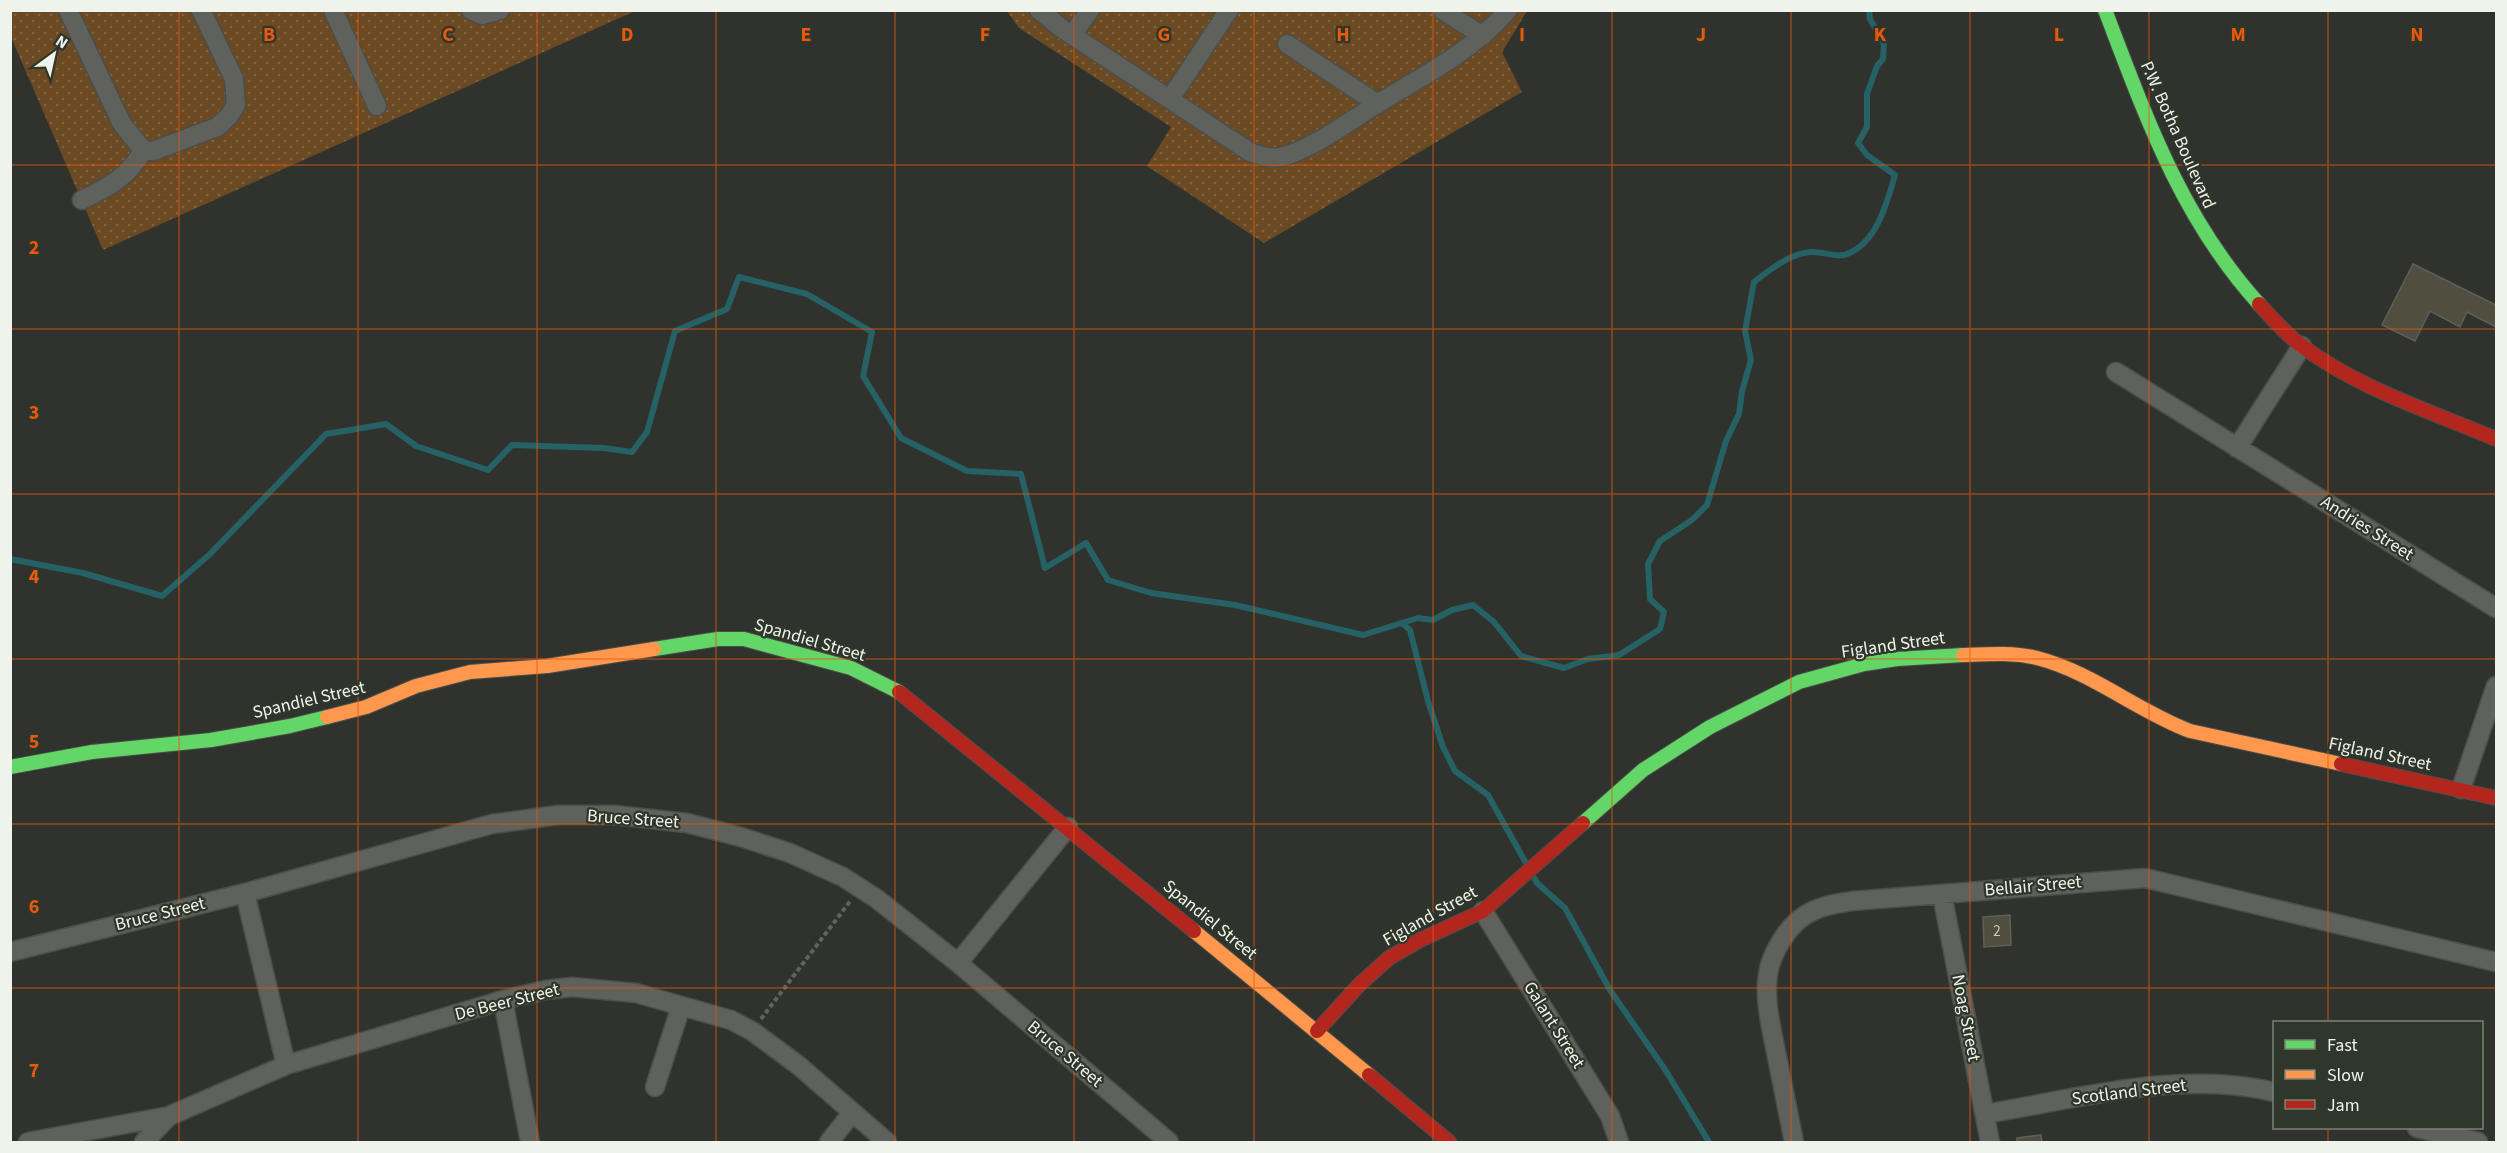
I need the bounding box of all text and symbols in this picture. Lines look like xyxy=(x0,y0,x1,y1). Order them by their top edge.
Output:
text: B xyxy=(263,21,275,49)
text: C xyxy=(442,21,454,49)
text: D xyxy=(621,21,633,49)
text: E xyxy=(801,21,811,49)
text: F xyxy=(980,21,990,49)
text: G xyxy=(1158,21,1170,49)
text: H xyxy=(1336,21,1350,49)
text: I xyxy=(1519,21,1525,49)
text: J xyxy=(1696,21,1706,49)
text: K xyxy=(1874,21,1887,49)
text: L xyxy=(2054,21,2064,49)
text: M xyxy=(2230,21,2246,49)
text: N xyxy=(2410,21,2424,49)
north arrow xyxy=(24,24,84,84)
text: N xyxy=(51,30,72,54)
street label: P.W. Botha Boulevard xyxy=(2134,57,2222,213)
text: 2 xyxy=(29,234,39,262)
text: 3 xyxy=(29,399,39,427)
street label: Andries Street xyxy=(2316,489,2418,567)
text: 4 xyxy=(29,563,40,591)
street label: Spandiel Street xyxy=(751,612,869,668)
street label: Figland Street xyxy=(1839,625,1947,665)
street label: Spandiel Street xyxy=(250,675,368,725)
text: 5 xyxy=(29,728,39,756)
street label: Figland Street xyxy=(2326,731,2434,777)
street label: Bruce Street xyxy=(586,803,680,835)
street label: Bellair Street xyxy=(1984,869,2082,903)
street label: Spandiel Street xyxy=(1157,874,1263,966)
street label: Figland Street xyxy=(1378,880,1482,952)
street label: Bruce Street xyxy=(112,891,208,937)
text: 6 xyxy=(29,893,39,921)
house number: 2 xyxy=(1993,921,2001,942)
street label: Noag Street xyxy=(1945,972,1987,1064)
street label: De Beer Street xyxy=(452,977,562,1027)
street label: Galant Street xyxy=(1517,977,1591,1073)
street label: Bruce Street xyxy=(1022,1015,1108,1093)
legend xyxy=(2273,1021,2483,1129)
text: Fast xyxy=(2327,1033,2358,1058)
text: 7 xyxy=(29,1057,39,1085)
text: Slow xyxy=(2327,1063,2364,1088)
street label: Scotland Street xyxy=(2070,1073,2188,1111)
text: Jam xyxy=(2327,1093,2360,1118)

